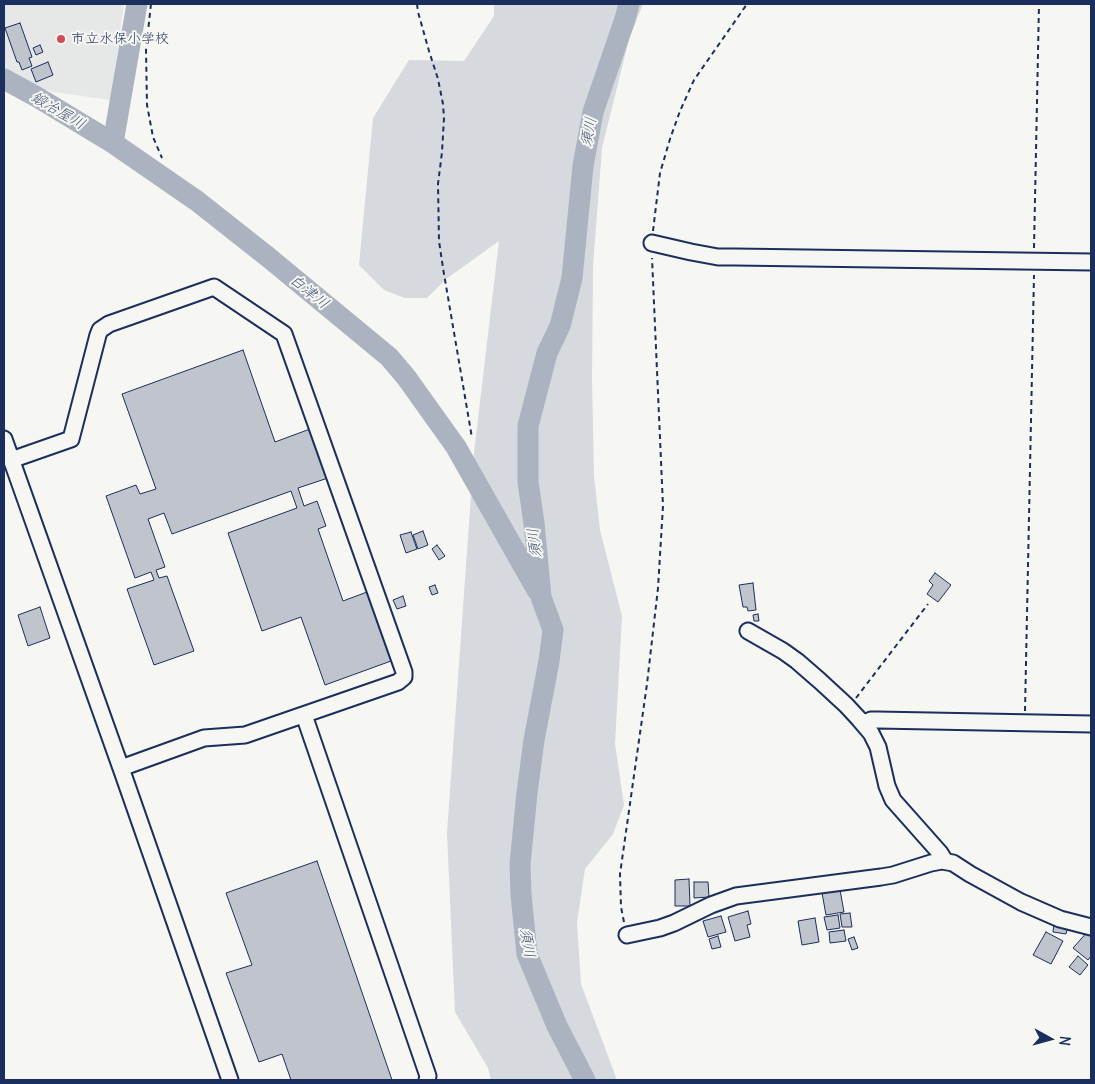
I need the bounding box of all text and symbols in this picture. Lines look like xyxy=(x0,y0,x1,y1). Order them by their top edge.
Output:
place label: 市立水保小学校 xyxy=(71,31,169,47)
marker: 市立水保小学校 xyxy=(55,33,67,45)
water label: 鍛冶屋川 xyxy=(28,88,88,134)
water label: 須川 xyxy=(578,116,600,148)
water label: 白津川 xyxy=(286,271,332,313)
water label: 須川 xyxy=(524,527,546,559)
water label: 須川 xyxy=(516,927,538,959)
north arrow xyxy=(1025,1014,1075,1064)
text: N xyxy=(1055,1035,1074,1047)

